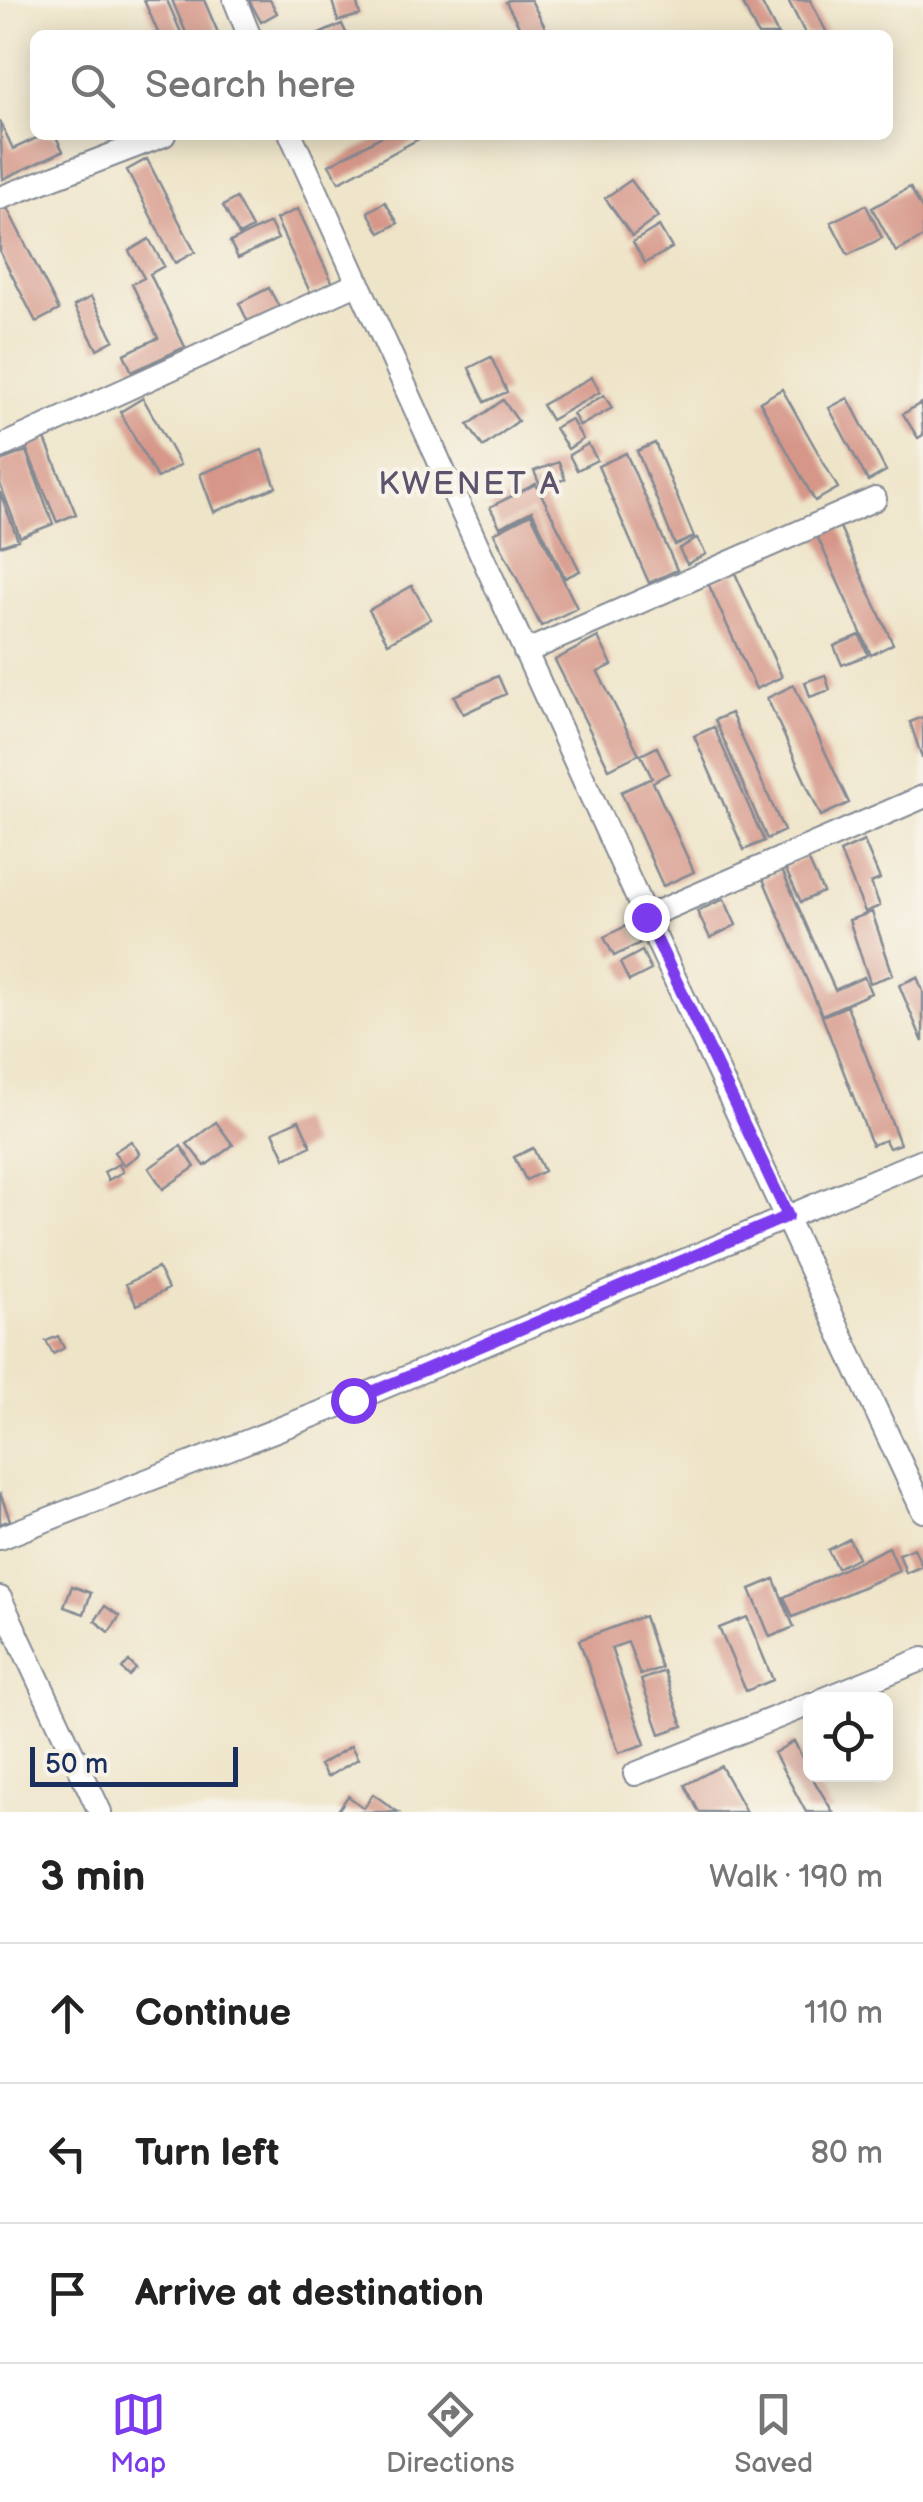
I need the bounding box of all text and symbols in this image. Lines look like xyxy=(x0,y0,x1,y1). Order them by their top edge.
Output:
search box xyxy=(30,30,893,140)
icon: search xyxy=(65,58,120,113)
text: Search here xyxy=(145,63,356,108)
district label: KWENET A xyxy=(378,465,562,504)
route end xyxy=(624,895,670,941)
route start xyxy=(331,1378,377,1424)
map controls xyxy=(803,1692,893,1782)
button: locate xyxy=(803,1692,893,1782)
scale bar xyxy=(30,1742,238,1786)
text: 50 m xyxy=(45,1748,108,1781)
text: 3 min xyxy=(40,1852,145,1903)
text: Walk · 190 m xyxy=(709,1858,883,1897)
icon: ahead xyxy=(40,1986,95,2041)
text: Continue xyxy=(135,1991,291,2036)
text: 110 m xyxy=(804,1994,883,2033)
icon: left xyxy=(40,2126,95,2181)
text: Turn left xyxy=(135,2131,279,2176)
text: 80 m xyxy=(810,2134,883,2173)
icon: arrive xyxy=(40,2266,95,2321)
text: Arrive at destination xyxy=(135,2271,484,2316)
tab: Map xyxy=(110,2387,166,2480)
tab: Directions xyxy=(386,2387,515,2480)
tab: Saved xyxy=(735,2387,813,2480)

